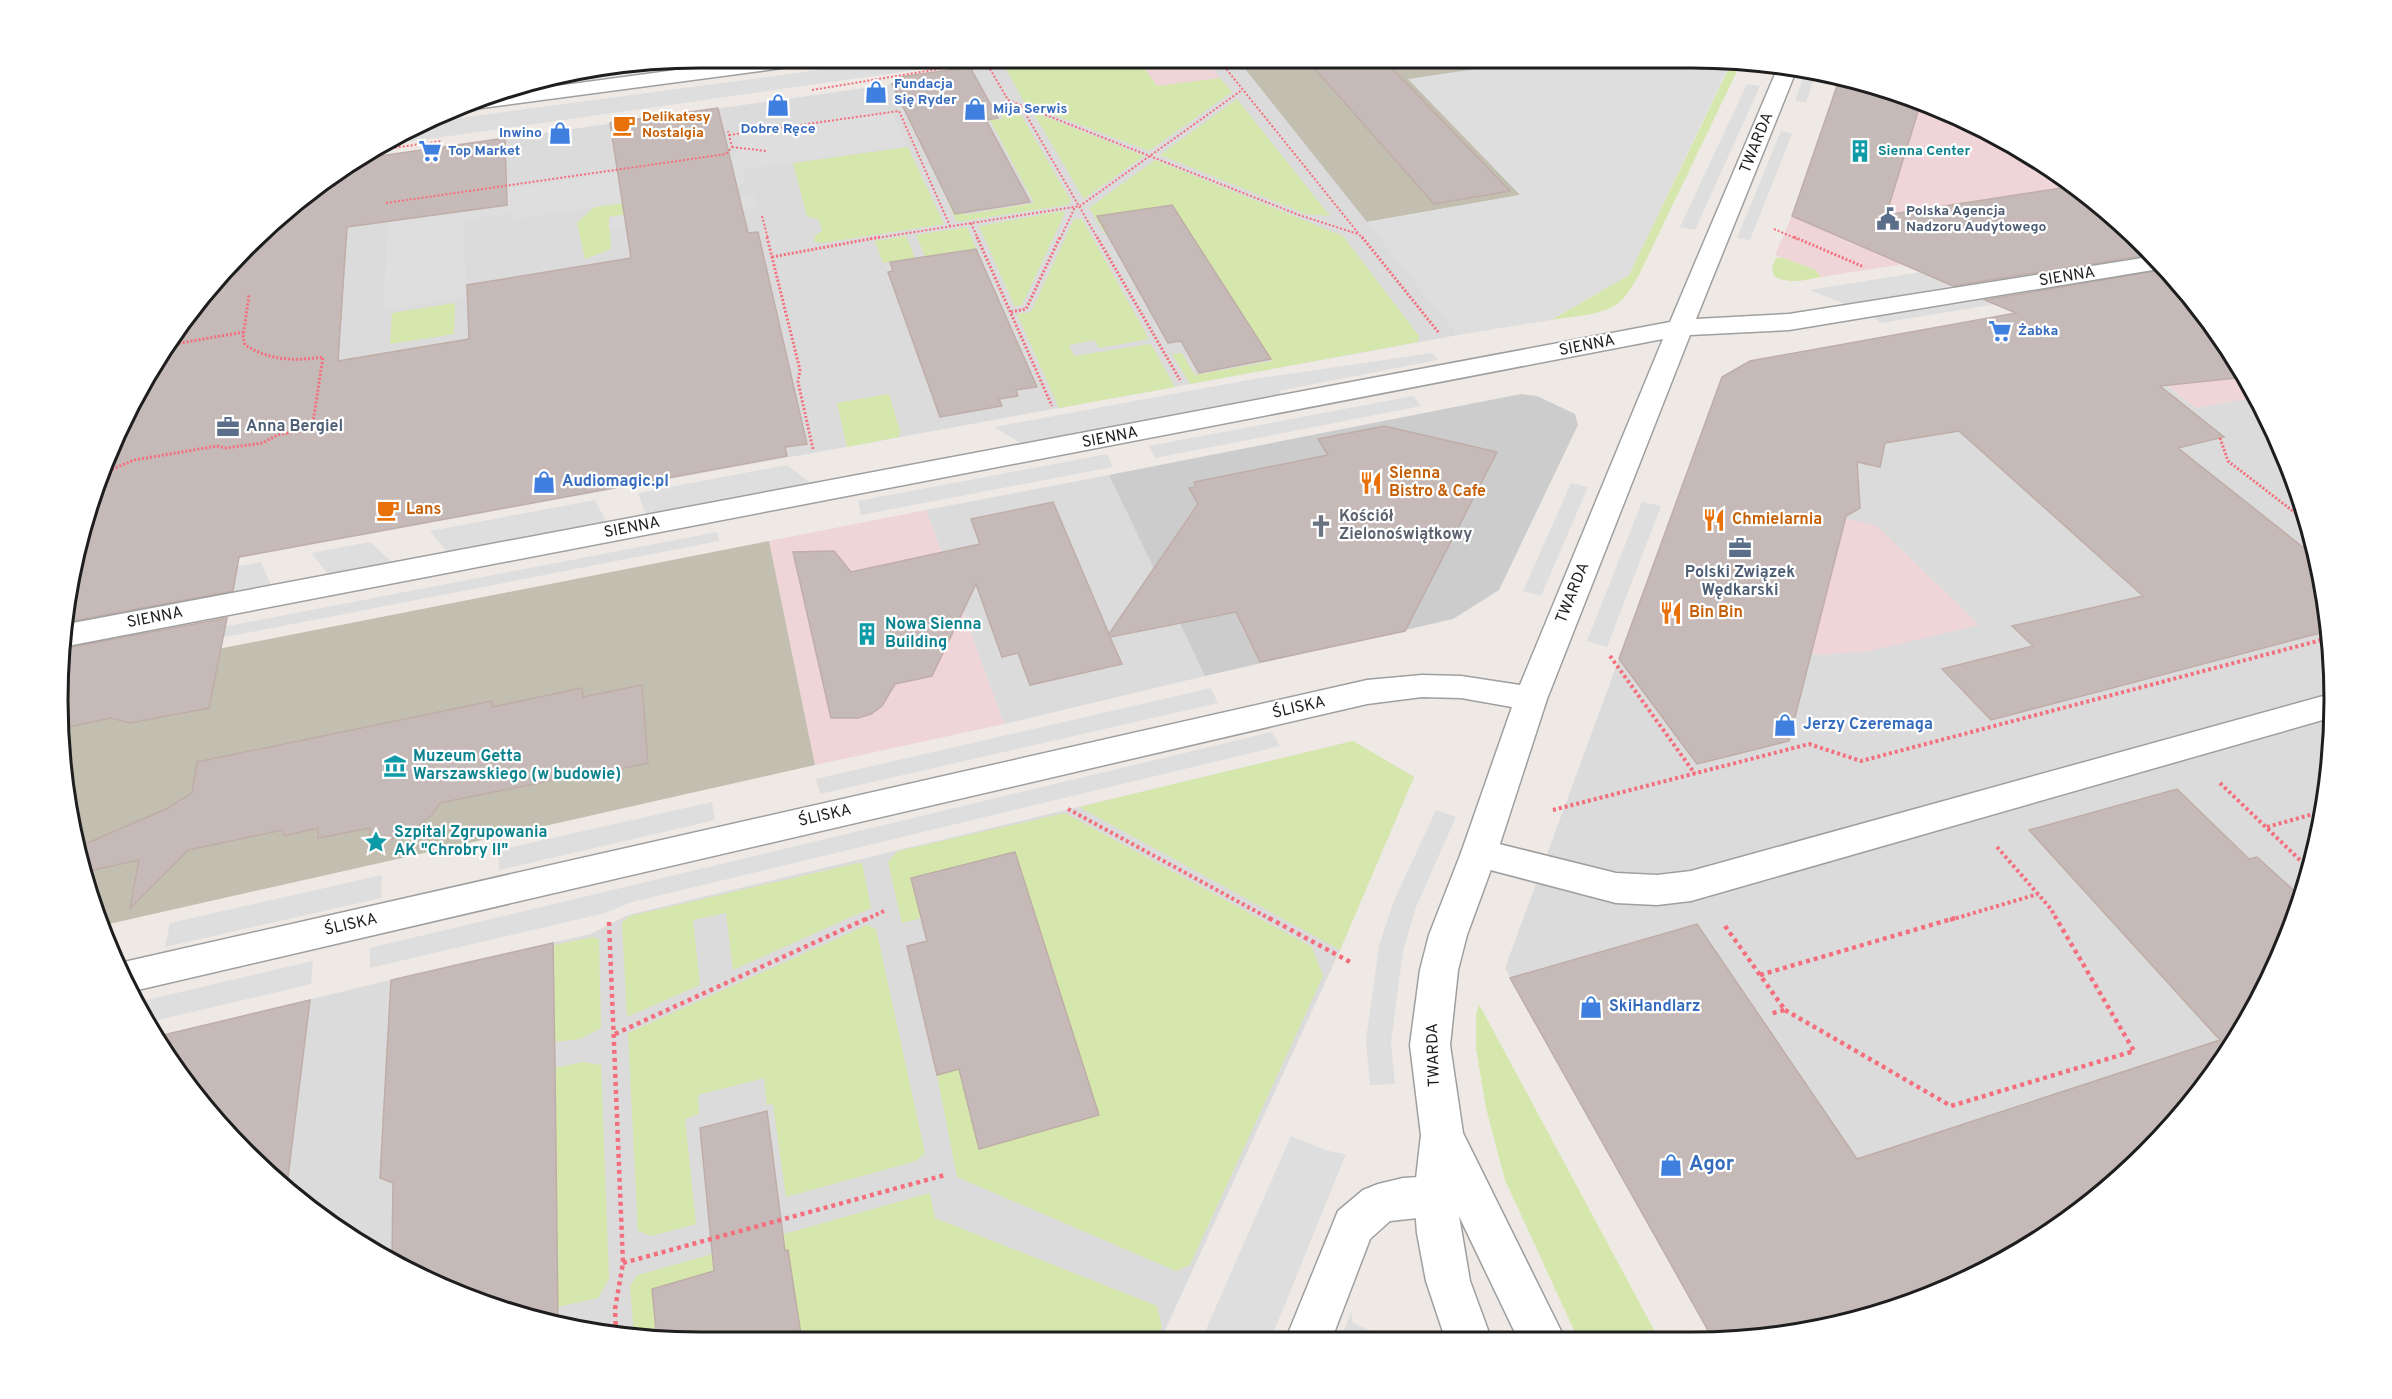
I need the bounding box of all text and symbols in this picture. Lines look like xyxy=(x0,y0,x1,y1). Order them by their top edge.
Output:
place label: Fundacja Się Ryder xyxy=(894,76,957,109)
shop icon: Fundacja Się Ryder xyxy=(863,79,889,105)
shop icon: Dobre Ręce xyxy=(765,92,791,118)
shop icon: Mija Serwis xyxy=(962,96,988,122)
place label: Mija Serwis xyxy=(993,101,1067,118)
place label: Delikatesy Nostalgia xyxy=(642,109,710,142)
street label: TWARDA xyxy=(1736,109,1778,177)
cafe icon: Delikatesy Nostalgia xyxy=(611,112,637,138)
shop icon: Inwino xyxy=(547,120,573,146)
place label: Dobre Ręce xyxy=(741,121,816,138)
place label: Inwino xyxy=(499,125,542,142)
supermarket icon: Top Market xyxy=(417,138,443,164)
building icon: Sienna Center xyxy=(1847,138,1873,164)
place label: Top Market xyxy=(448,143,520,160)
place label: Sienna Center xyxy=(1878,143,1970,160)
place label: Polska Agencja Nadzoru Audytowego xyxy=(1906,203,2046,236)
public building icon: Polska Agencja Nadzoru Audytowego xyxy=(1875,206,1901,232)
street label: SIENNA xyxy=(2037,263,2097,291)
supermarket icon: Żabka xyxy=(1987,318,2013,344)
place label: Żabka xyxy=(2018,323,2058,340)
street label: SIENNA xyxy=(1557,331,1617,361)
office icon: Anna Bergiel xyxy=(215,414,241,440)
place label: Anna Bergiel xyxy=(246,417,343,437)
street label: SIENNA xyxy=(1080,423,1140,453)
place label: Sienna Bistro & Cafe xyxy=(1389,464,1486,502)
shop icon: Audiomagic.pl xyxy=(531,469,557,495)
restaurant icon: Sienna Bistro & Cafe xyxy=(1358,470,1384,496)
place label: Audiomagic.pl xyxy=(562,472,669,492)
cafe icon: Lans xyxy=(375,497,401,523)
place label: Lans xyxy=(406,500,442,520)
place label: Kościół Zielonoświątkowy xyxy=(1339,507,1472,545)
restaurant icon: Chmielarnia xyxy=(1701,507,1727,533)
place label: Chmielarnia xyxy=(1732,510,1822,530)
street label: SIENNA xyxy=(602,513,662,543)
church icon: Kościół Zielonoświątkowy xyxy=(1308,513,1334,539)
office icon: Polski Związek Wędkarski xyxy=(1727,535,1753,561)
street label: TWARDA xyxy=(1552,559,1594,627)
place label: Polski Związek Wędkarski xyxy=(1685,563,1795,601)
restaurant icon: Bin Bin xyxy=(1658,600,1684,626)
street label: SIENNA xyxy=(125,603,185,633)
place label: Bin Bin xyxy=(1689,603,1743,623)
place label: Nowa Sienna Building xyxy=(885,615,981,653)
building icon: Nowa Sienna Building xyxy=(854,621,880,647)
street label: ŚLISKA xyxy=(1270,690,1328,724)
shop icon: Jerzy Czeremaga xyxy=(1772,712,1798,738)
place label: Jerzy Czeremaga xyxy=(1803,715,1933,735)
place label: Muzeum Getta Warszawskiego (w budowie) xyxy=(413,747,621,785)
museum icon: Muzeum Getta Warszawskiego (w budowie) xyxy=(382,753,408,779)
street label: ŚLISKA xyxy=(796,798,854,832)
place label: Szpital Zgrupowania AK "Chrobry II" xyxy=(394,823,547,861)
place icon: Szpital Zgrupowania AK "Chrobry II" xyxy=(363,829,389,855)
street label: ŚLISKA xyxy=(322,907,380,941)
shop icon: SkiHandlarz xyxy=(1578,994,1604,1020)
place label: SkiHandlarz xyxy=(1609,997,1701,1017)
street label: TWARDA xyxy=(1423,1022,1445,1087)
shop icon: Agor xyxy=(1658,1152,1684,1178)
place label: Agor xyxy=(1689,1152,1735,1178)

